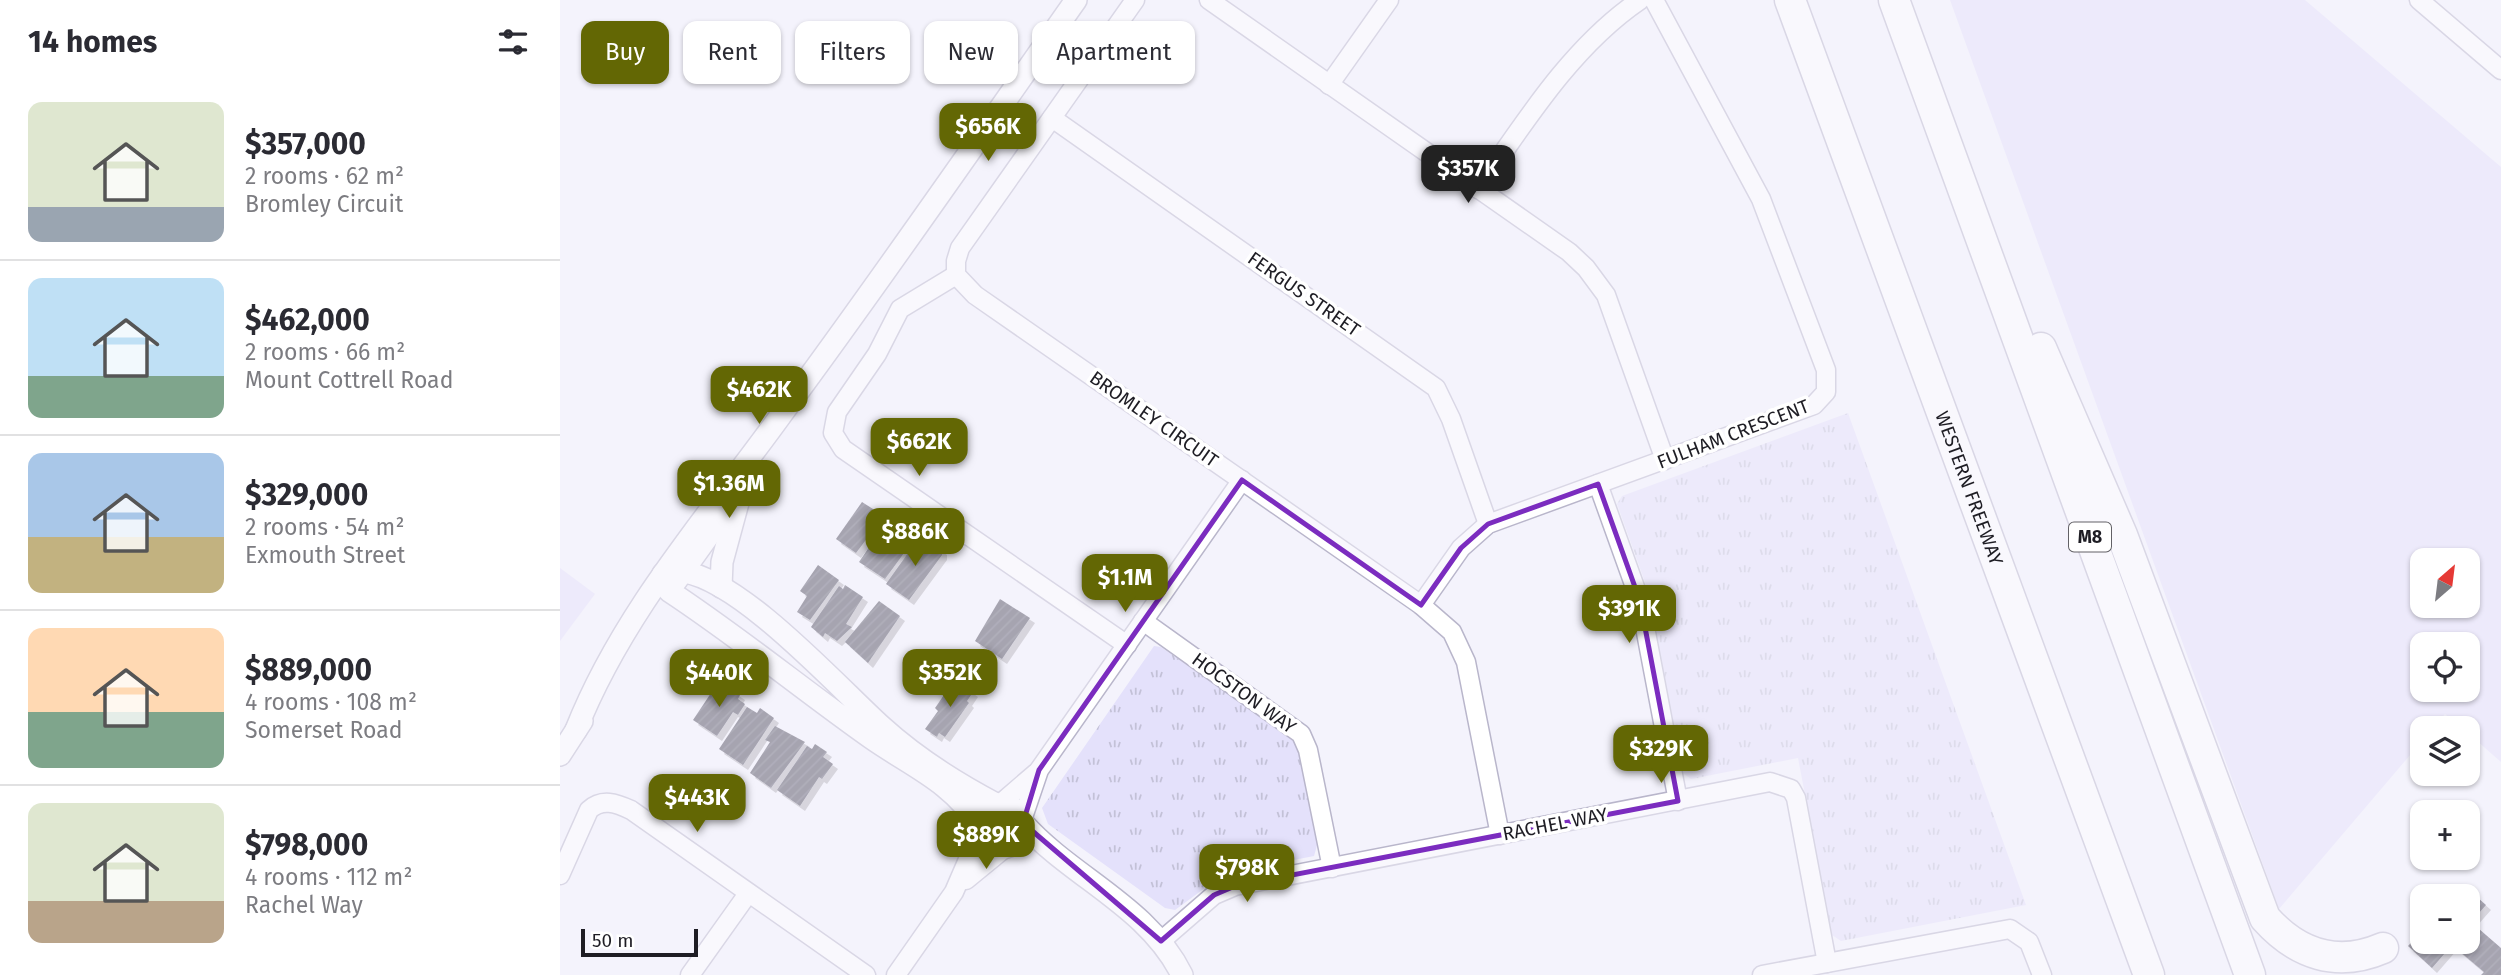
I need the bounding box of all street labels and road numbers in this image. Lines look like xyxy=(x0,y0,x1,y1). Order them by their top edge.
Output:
street label: FERGUS STREET xyxy=(1243,247,1365,341)
street label: BROMLEY CIRCUIT xyxy=(1085,366,1223,472)
street label: FULHAM CRESCENT xyxy=(1654,394,1812,474)
street label: WESTERN FREEWAY xyxy=(1931,408,2009,569)
road number: M8 xyxy=(2069,522,2111,552)
street label: HOCSTON WAY xyxy=(1188,648,1301,739)
street label: RACHEL WAY xyxy=(1501,802,1610,845)

